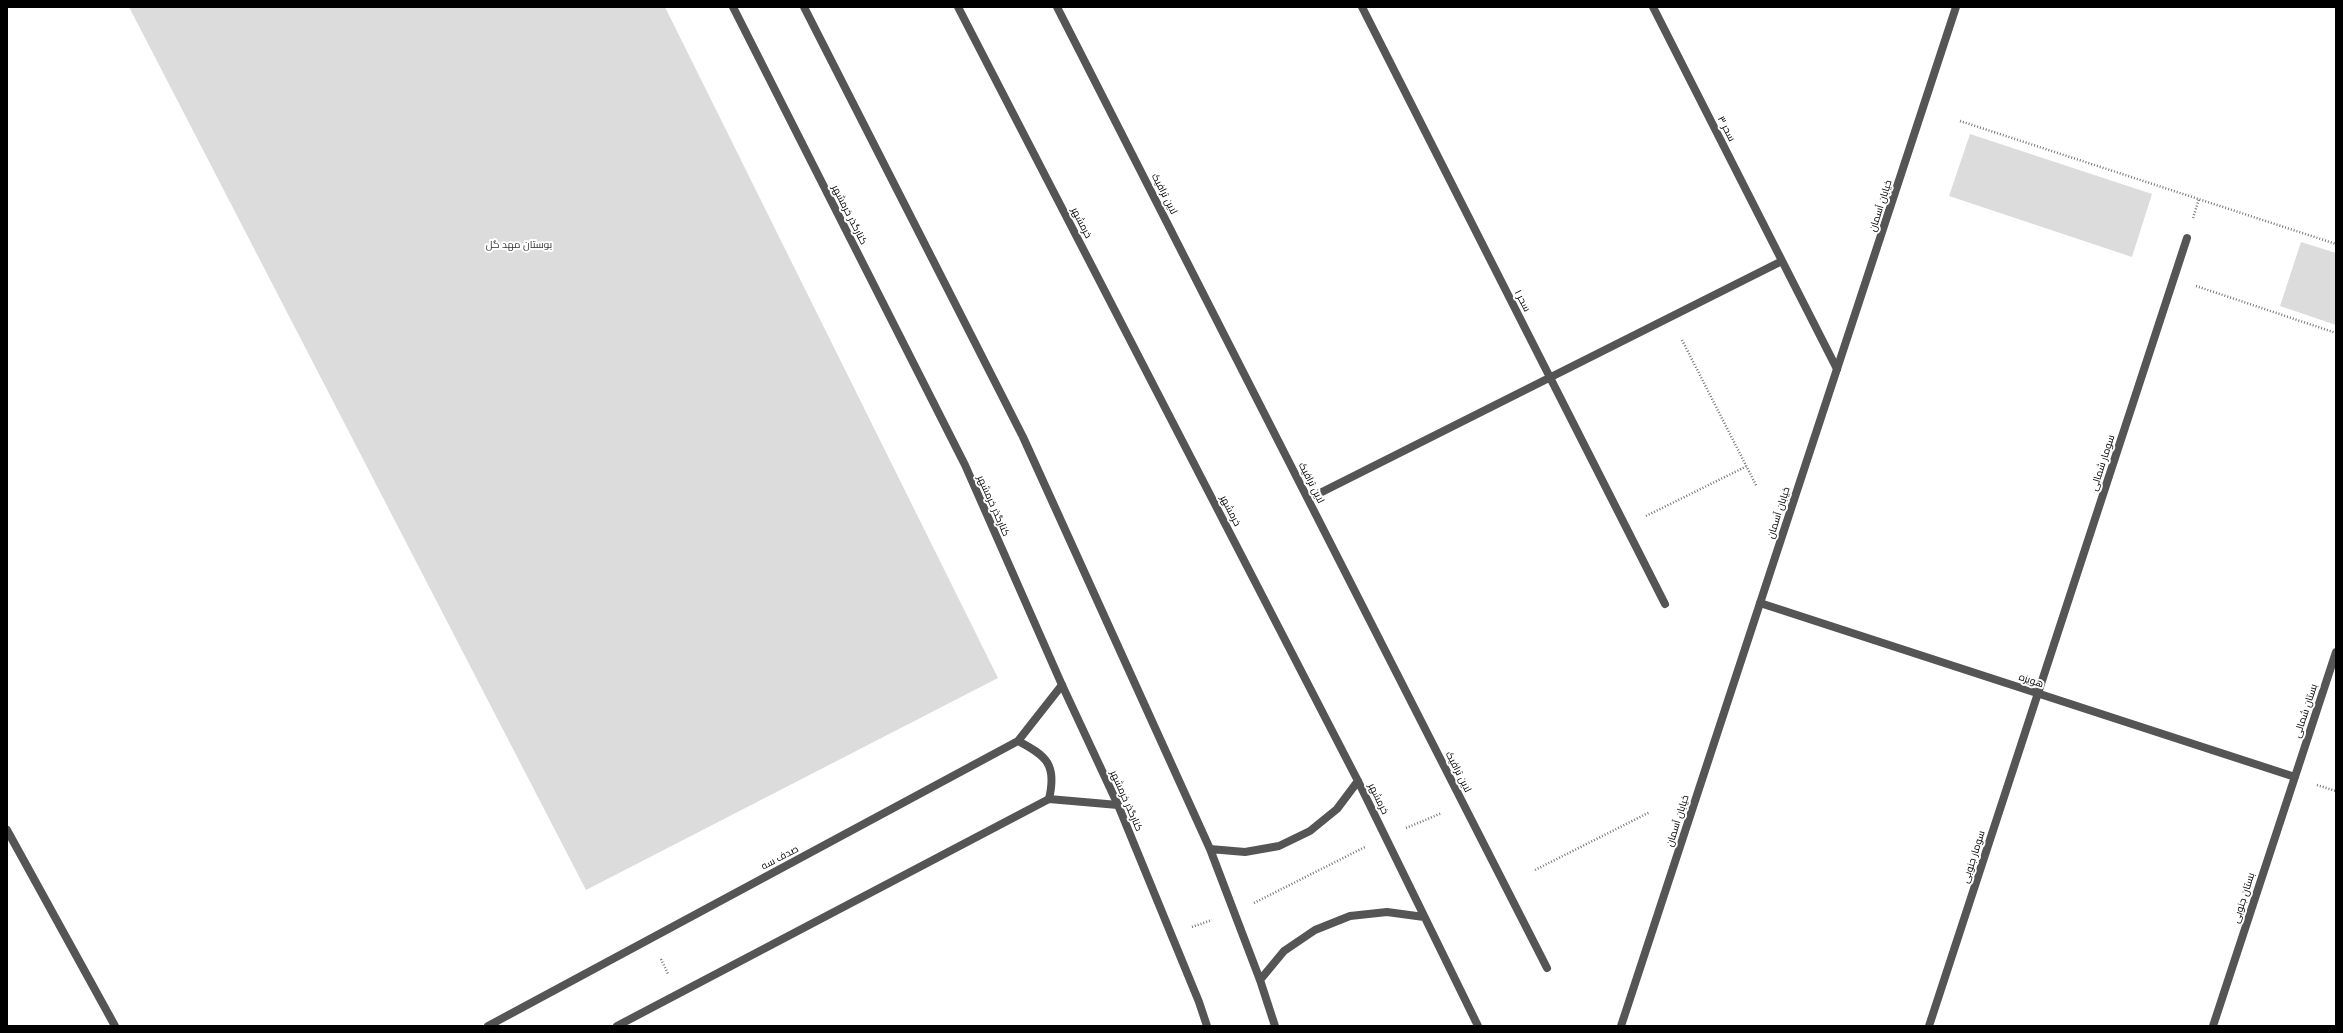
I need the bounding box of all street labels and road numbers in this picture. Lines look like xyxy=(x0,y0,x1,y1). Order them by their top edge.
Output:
street label: سحر ۳ xyxy=(1715,114,1737,144)
street label: لاین ترافیک xyxy=(1149,172,1179,216)
street label: خیابان آسمان xyxy=(1867,179,1895,233)
street label: کنارگذر خرمشهر xyxy=(829,183,869,247)
street label: خرمشهر xyxy=(1068,205,1094,241)
street label: سحر ۱ xyxy=(1511,288,1533,314)
street label: سومار شمالی xyxy=(2088,433,2118,493)
street label: لاین ترافیک xyxy=(1296,461,1326,505)
street label: کنارگذر خرمشهر xyxy=(974,474,1012,538)
street label: خیابان آسمان xyxy=(1765,486,1793,540)
street label: خرمشهر xyxy=(1217,493,1243,529)
street label: هویزه xyxy=(2017,671,2045,691)
street label: بستان شمالی xyxy=(2292,683,2320,739)
street label: لاین ترافیک xyxy=(1443,750,1473,794)
street label: کنارگذر خرمشهر xyxy=(1107,769,1145,833)
street label: خرمشهر xyxy=(1365,781,1391,817)
street label: خیابان آسمان xyxy=(1664,794,1692,848)
street label: سومار جنوبی xyxy=(1960,829,1988,885)
street label: صدف سه xyxy=(759,843,801,873)
street label: بستان جنوبی xyxy=(2230,871,2258,925)

